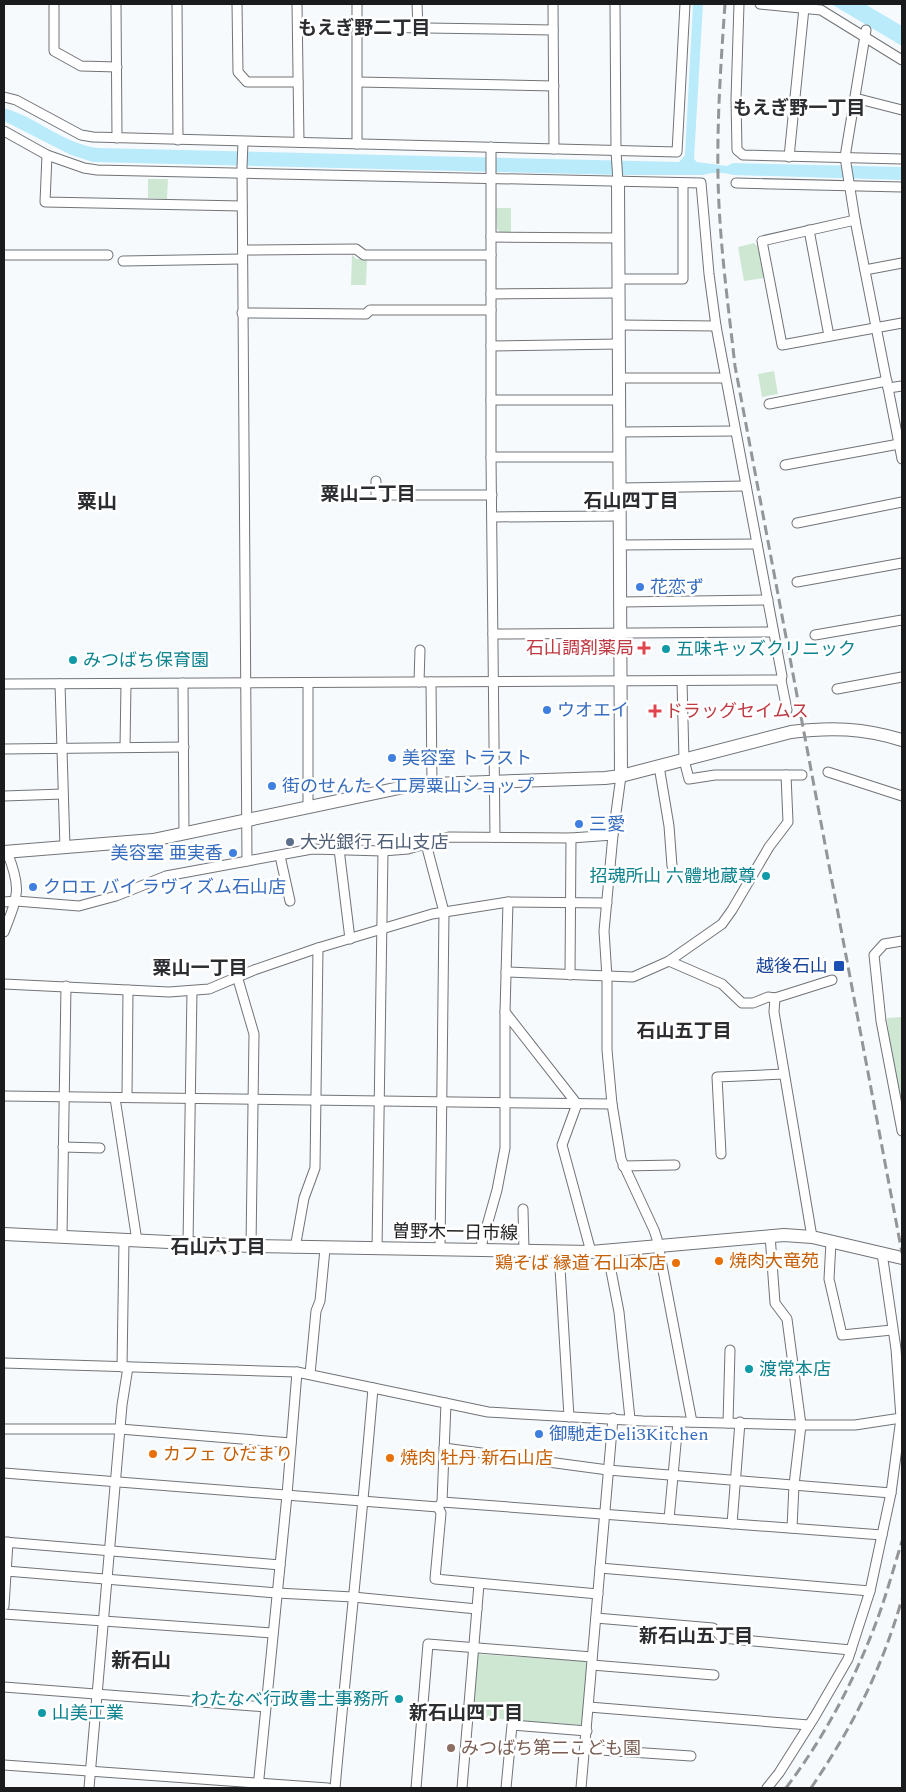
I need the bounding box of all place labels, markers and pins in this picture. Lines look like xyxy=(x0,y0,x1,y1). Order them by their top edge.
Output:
place label: 花恋ず xyxy=(650,574,704,601)
marker: 花恋ず xyxy=(634,581,646,593)
place label: 石山調剤薬局 xyxy=(526,635,634,662)
place label: 五味キッズクリニック xyxy=(676,636,856,663)
marker: 石山調剤薬局 xyxy=(638,642,650,654)
marker: 五味キッズクリニック xyxy=(660,643,672,655)
place label: みつばち保育園 xyxy=(83,647,209,674)
marker: みつばち保育園 xyxy=(67,654,79,666)
place label: ウオエイ xyxy=(557,697,629,724)
place label: ドラッグセイムス xyxy=(665,698,809,725)
marker: ウオエイ xyxy=(541,704,553,716)
marker: ドラッグセイムス xyxy=(649,705,661,717)
place label: 美容室 トラスト xyxy=(402,745,532,772)
marker: 美容室 トラスト xyxy=(386,752,398,764)
place label: 街のせんたく工房粟山ショップ xyxy=(282,773,534,800)
marker: 街のせんたく工房粟山ショップ xyxy=(266,780,278,792)
place label: 三愛 xyxy=(589,811,625,838)
marker: 三愛 xyxy=(573,818,585,830)
place label: 大光銀行 石山支店 xyxy=(300,829,449,856)
marker: 大光銀行 石山支店 xyxy=(284,836,296,848)
place label: 美容室 亜実香 xyxy=(111,840,223,867)
marker: 美容室 亜実香 xyxy=(227,847,239,859)
place label: 招魂所山 六體地蔵尊 xyxy=(590,863,756,890)
marker: 招魂所山 六體地蔵尊 xyxy=(760,870,772,882)
place label: クロエ バイ ラヴィズム石山店 xyxy=(43,874,286,901)
marker: クロエ バイ ラヴィズム石山店 xyxy=(27,881,39,893)
place label: 越後石山 xyxy=(756,953,828,980)
marker: 越後石山 xyxy=(832,959,846,973)
place label: 焼肉大竜苑 xyxy=(729,1248,819,1275)
place label: 鶏そば 縁道 石山本店 xyxy=(495,1250,666,1277)
marker: 焼肉大竜苑 xyxy=(713,1255,725,1267)
marker: 鶏そば 縁道 石山本店 xyxy=(670,1257,682,1269)
place label: 渡常本店 xyxy=(759,1356,831,1383)
marker: 渡常本店 xyxy=(743,1363,755,1375)
place label: 御馳走Deli3Kitchen xyxy=(549,1421,709,1448)
marker: 御馳走Deli3Kitchen xyxy=(533,1428,545,1440)
place label: カフェ ひだまり xyxy=(163,1441,293,1468)
place label: 焼肉 牡丹 新石山店 xyxy=(400,1445,553,1472)
marker: カフェ ひだまり xyxy=(147,1448,159,1460)
marker: 焼肉 牡丹 新石山店 xyxy=(384,1452,396,1464)
place label: わたなべ行政書士事務所 xyxy=(191,1686,389,1713)
marker: わたなべ行政書士事務所 xyxy=(393,1693,405,1705)
place label: 山美工業 xyxy=(52,1700,124,1727)
marker: 山美工業 xyxy=(36,1707,48,1719)
place label: みつばち第二こども園 xyxy=(461,1735,641,1762)
marker: みつばち第二こども園 xyxy=(445,1742,457,1754)

